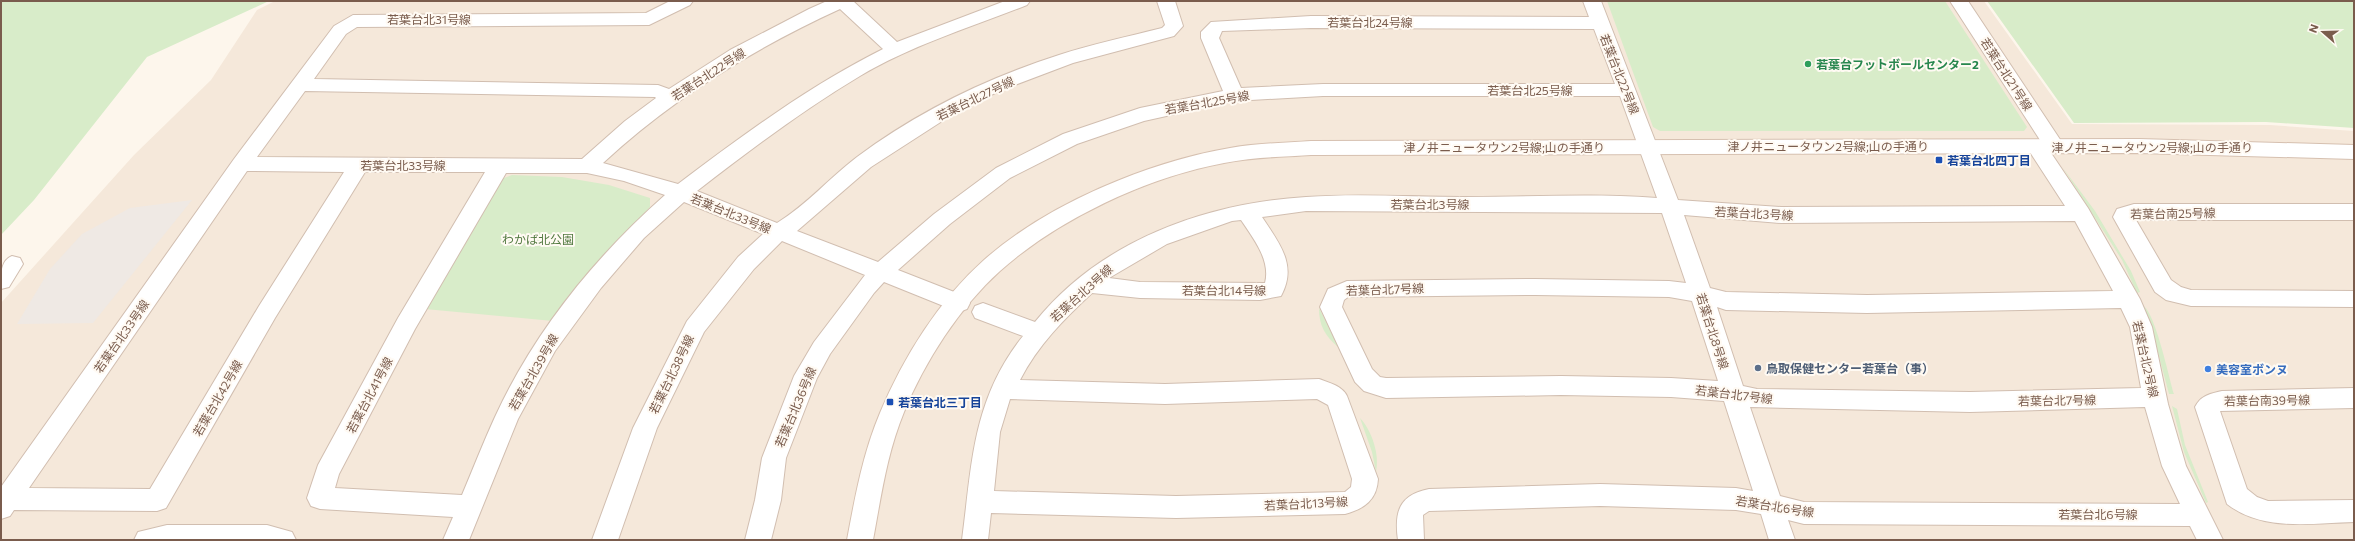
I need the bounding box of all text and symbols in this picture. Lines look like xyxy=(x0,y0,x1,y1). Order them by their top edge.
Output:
street label: 若葉台北31号線 xyxy=(387,12,471,26)
north arrow xyxy=(2303,12,2343,52)
street label: 若葉台北24号線 xyxy=(1327,15,1413,29)
text: N xyxy=(2306,22,2321,35)
street label: 若葉台北22号線 xyxy=(1598,32,1642,116)
street label: 若葉台北21号線 xyxy=(1978,35,2036,113)
street label: 若葉台北22号線 xyxy=(668,45,748,103)
place label: 若葉台フットボールセンター2 xyxy=(1816,57,1979,71)
marker: 若葉台フットボールセンター2 xyxy=(1803,59,1813,69)
street label: 若葉台北27号線 xyxy=(934,73,1016,123)
street label: 若葉台北25号線 xyxy=(1487,83,1573,97)
street label: 若葉台北25号線 xyxy=(1164,88,1250,116)
street label: 津ノ井ニュータウン2号線;山の手通り xyxy=(1727,139,1929,154)
street label: 津ノ井ニュータウン2号線;山の手通り xyxy=(1403,140,1605,155)
street label: 津ノ井ニュータウン2号線;山の手通り xyxy=(2051,140,2253,155)
place label: 若葉台北四丁目 xyxy=(1947,153,2031,167)
marker: 若葉台北四丁目 xyxy=(1934,155,1944,165)
street label: 若葉台北33号線 xyxy=(360,158,446,172)
street label: 若葉台北33号線 xyxy=(689,190,773,236)
street label: 若葉台北3号線 xyxy=(1391,197,1469,211)
street label: 若葉台北3号線 xyxy=(1714,204,1794,222)
street label: 若葉台南25号線 xyxy=(2130,205,2216,221)
park label: わかば北公園 xyxy=(502,232,574,246)
street label: 若葉台北3号線 xyxy=(1047,261,1115,325)
street label: 若葉台北7号線 xyxy=(1346,281,1424,297)
street label: 若葉台北14号線 xyxy=(1182,283,1266,297)
street label: 若葉台北8号線 xyxy=(1694,291,1732,371)
street label: 若葉台北33号線 xyxy=(91,297,151,375)
street label: 若葉台北2号線 xyxy=(2130,319,2162,399)
street label: 若葉台北39号線 xyxy=(505,331,561,413)
street label: 若葉台北38号線 xyxy=(646,332,696,416)
street label: 若葉台北41号線 xyxy=(343,355,395,435)
street label: 若葉台北42号線 xyxy=(190,357,244,439)
place label: 鳥取保健センター若葉台（事） xyxy=(1766,361,1934,375)
place label: 美容室ボンヌ xyxy=(2216,362,2288,376)
marker: 鳥取保健センター若葉台（事） xyxy=(1753,363,1763,373)
marker: 美容室ボンヌ xyxy=(2203,364,2213,374)
street label: 若葉台北36号線 xyxy=(772,365,818,449)
street label: 若葉台北7号線 xyxy=(1694,382,1774,406)
street label: 若葉台北7号線 xyxy=(2018,392,2096,408)
street label: 若葉台南39号線 xyxy=(2224,392,2310,408)
place label: 若葉台北三丁目 xyxy=(898,395,982,409)
marker: 若葉台北三丁目 xyxy=(885,397,895,407)
street label: 若葉台北6号線 xyxy=(1735,493,1815,519)
street label: 若葉台北13号線 xyxy=(1264,494,1348,512)
street label: 若葉台北6号線 xyxy=(2058,507,2138,521)

